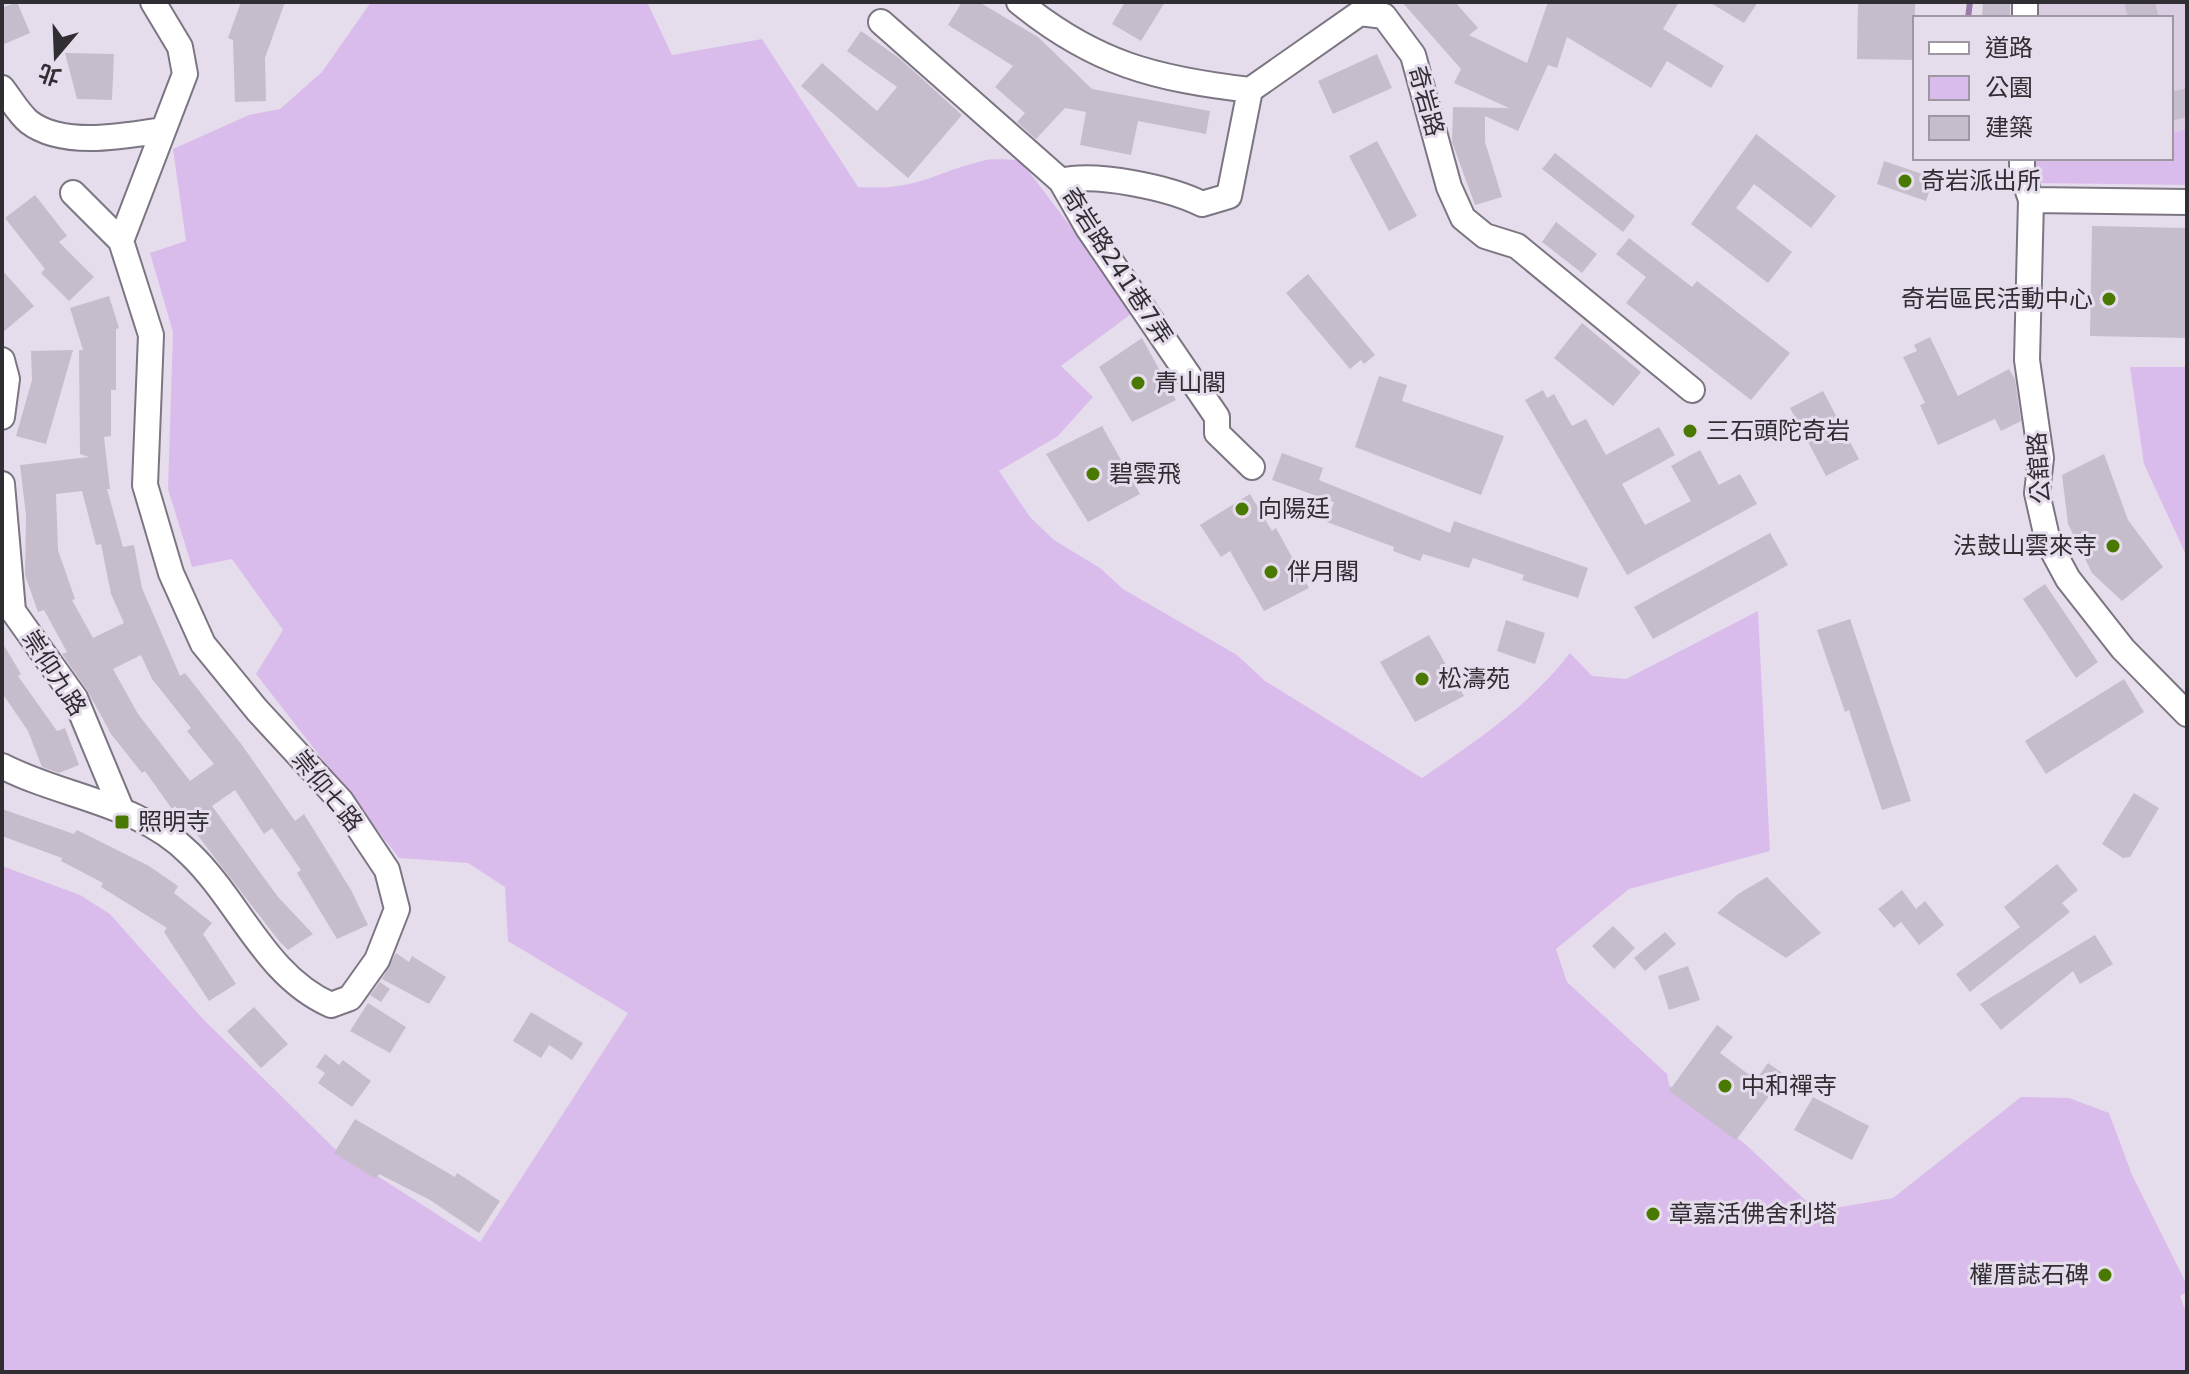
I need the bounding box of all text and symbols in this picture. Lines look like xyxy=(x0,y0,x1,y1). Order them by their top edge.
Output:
north arrow xyxy=(16,16,96,96)
legend xyxy=(1913,16,2173,160)
text: 道路 xyxy=(1985,34,2033,62)
text: 北 xyxy=(35,59,64,90)
street label: 奇岩路 xyxy=(1403,63,1449,139)
text: 公園 xyxy=(1985,74,2033,102)
text: 建築 xyxy=(1985,114,2033,142)
place label: 奇岩派出所 xyxy=(1921,167,2041,195)
marker: 奇岩派出所 xyxy=(1896,172,1914,190)
street label: 奇岩路241巷7弄 xyxy=(1056,182,1178,350)
place label: 奇岩區民活動中心 xyxy=(1901,285,2093,313)
marker: 奇岩區民活動中心 xyxy=(2100,290,2118,308)
place label: 青山閣 xyxy=(1154,369,1226,397)
marker: 青山閣 xyxy=(1129,374,1147,392)
place label: 三石頭陀奇岩 xyxy=(1706,417,1850,445)
marker: 三石頭陀奇岩 xyxy=(1681,422,1699,440)
street label: 公舘路 xyxy=(2023,431,2055,505)
place label: 碧雲飛 xyxy=(1109,460,1181,488)
marker: 碧雲飛 xyxy=(1084,465,1102,483)
place label: 向陽廷 xyxy=(1258,495,1330,523)
marker: 向陽廷 xyxy=(1233,500,1251,518)
place label: 法鼓山雲來寺 xyxy=(1953,532,2097,560)
marker: 法鼓山雲來寺 xyxy=(2104,537,2122,555)
place label: 伴月閣 xyxy=(1287,558,1359,586)
marker: 伴月閣 xyxy=(1262,563,1280,581)
street label: 崇仰九路 xyxy=(16,625,92,721)
place label: 松濤苑 xyxy=(1438,665,1510,693)
marker: 松濤苑 xyxy=(1413,670,1431,688)
street label: 崇仰七路 xyxy=(286,745,368,837)
place label: 照明寺 xyxy=(138,808,210,836)
marker: 照明寺 xyxy=(113,813,131,831)
place label: 中和禪寺 xyxy=(1741,1072,1837,1100)
marker: 中和禪寺 xyxy=(1716,1077,1734,1095)
place label: 章嘉活佛舍利塔 xyxy=(1669,1200,1837,1228)
marker: 章嘉活佛舍利塔 xyxy=(1644,1205,1662,1223)
place label: 權厝誌石碑 xyxy=(1969,1261,2089,1289)
marker: 權厝誌石碑 xyxy=(2096,1266,2114,1284)

